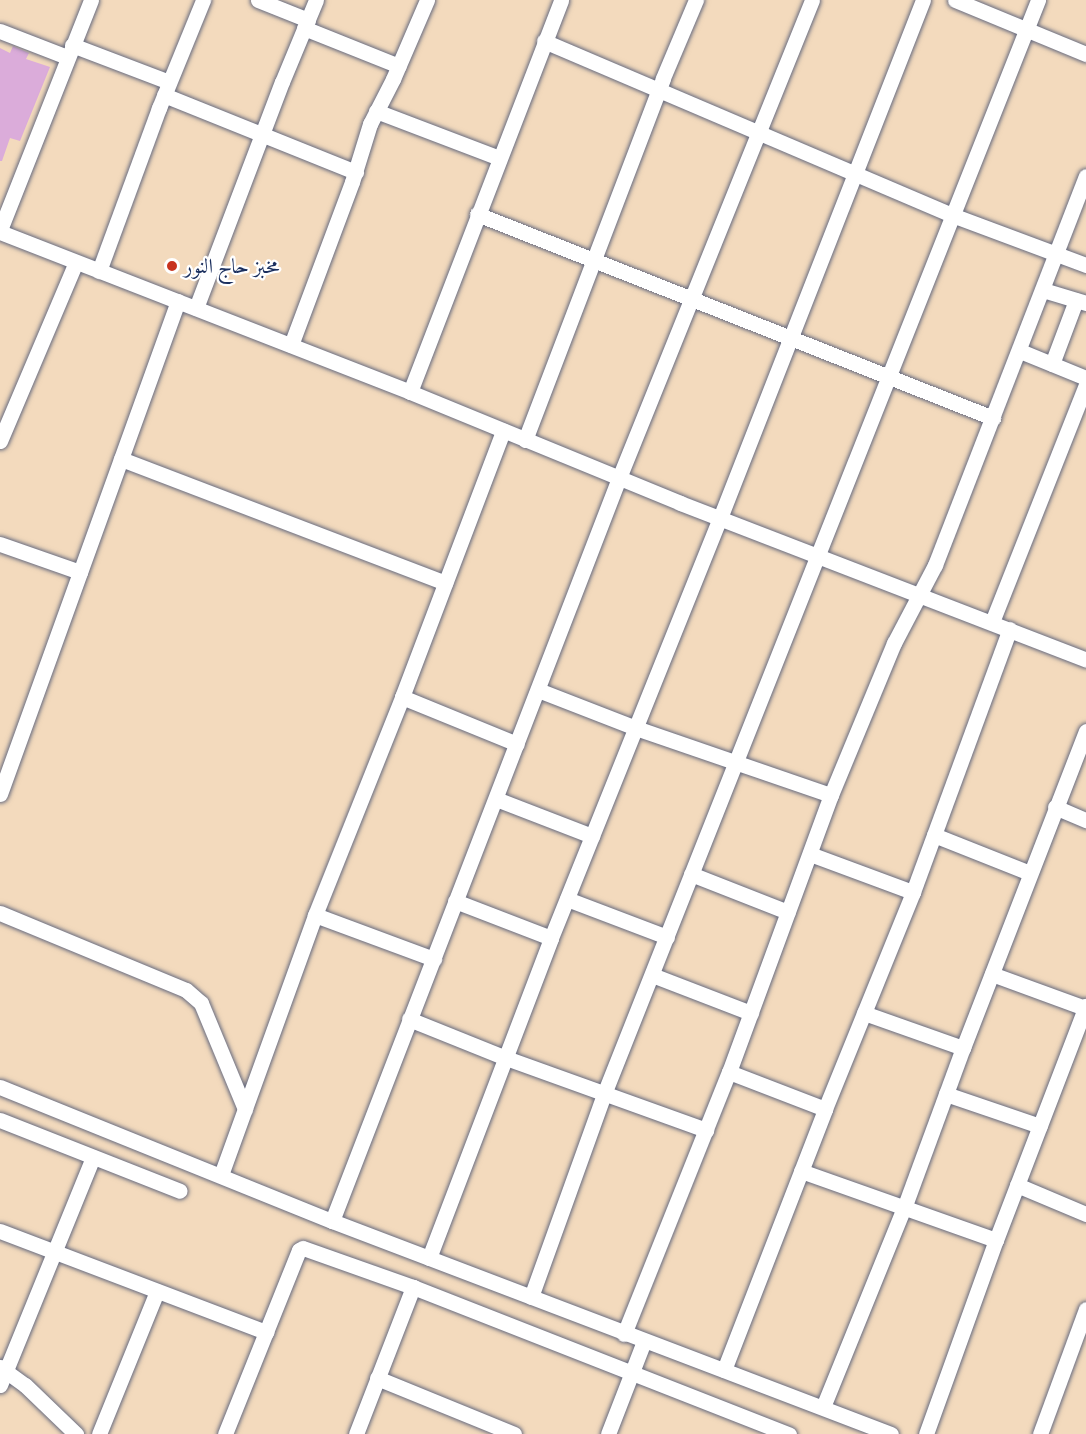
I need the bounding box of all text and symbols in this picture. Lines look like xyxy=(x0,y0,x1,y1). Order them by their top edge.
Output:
place label: مخبز حاج النور xyxy=(184,253,280,279)
marker: مخبز حاج النور xyxy=(165,259,179,273)

